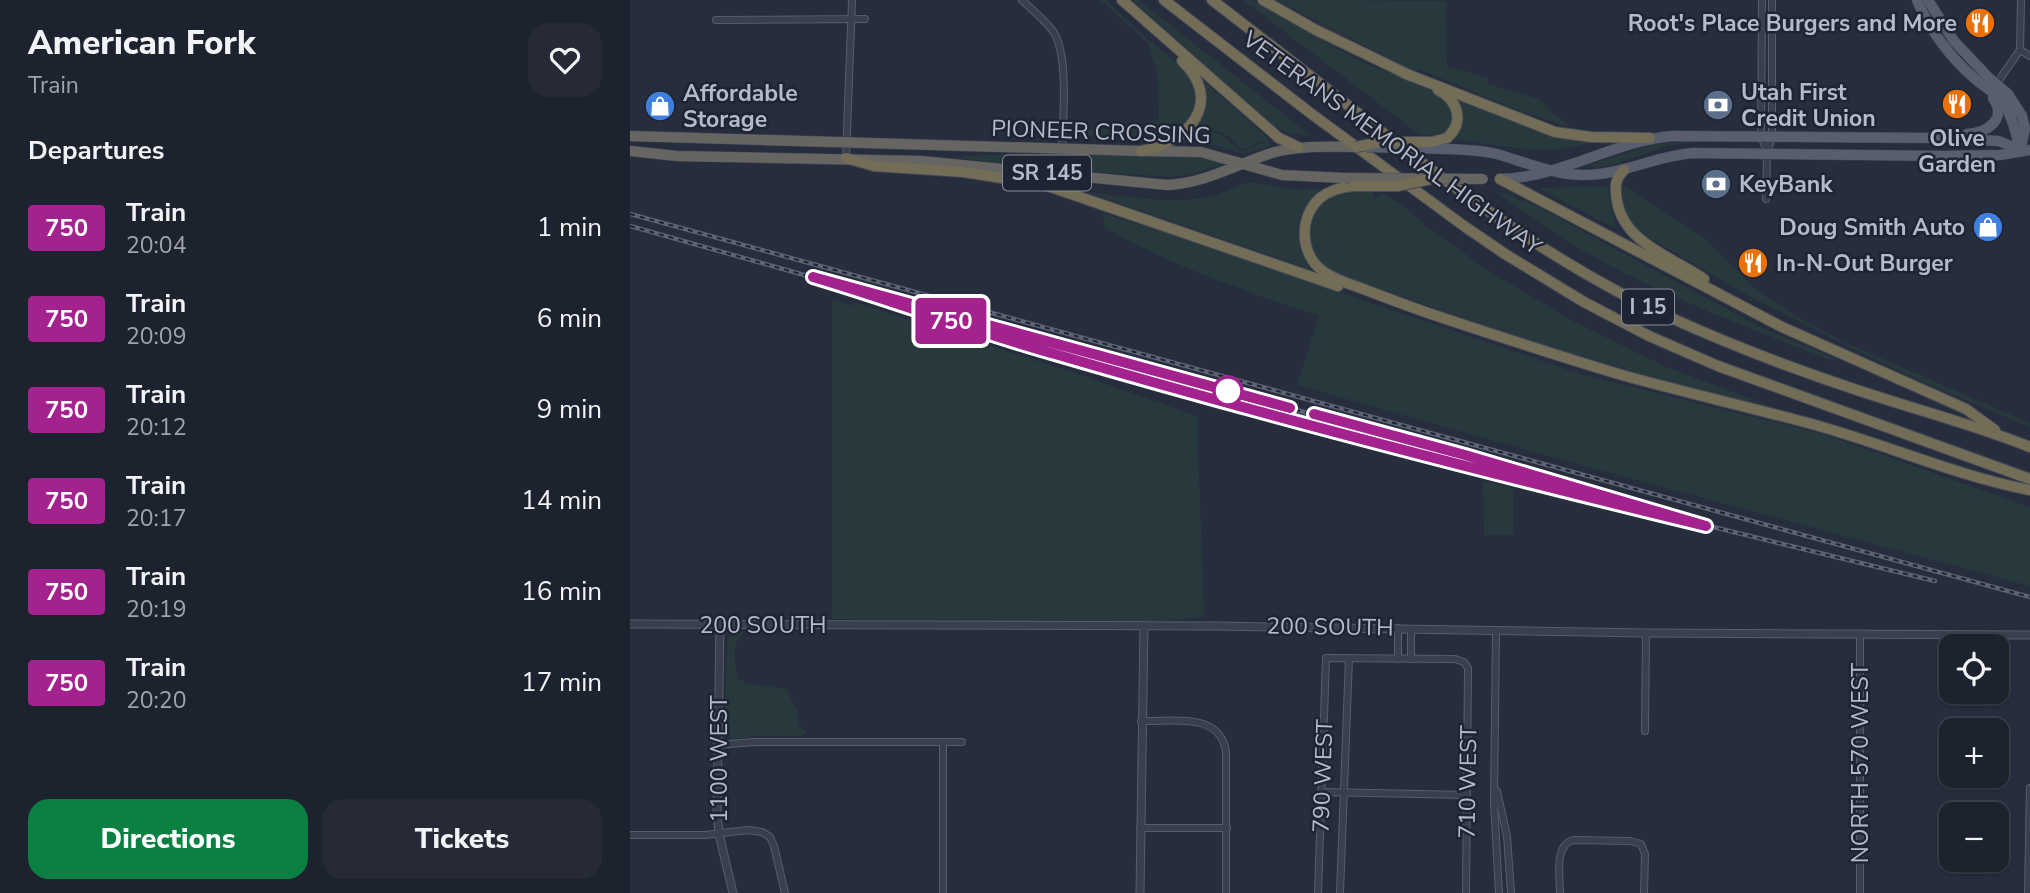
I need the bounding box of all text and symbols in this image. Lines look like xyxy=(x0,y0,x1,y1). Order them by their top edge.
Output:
restaurant icon: Root's Place Burgers and More xyxy=(1963,6,1997,40)
place label: Root's Place Burgers and More xyxy=(1628,8,1957,39)
text: American Fork xyxy=(28,21,255,66)
button: heart xyxy=(528,23,602,97)
street label: VETERANS MEMORIAL HIGHWAY xyxy=(1235,23,1548,262)
text: Train xyxy=(28,70,79,101)
place label: Utah First Credit Union xyxy=(1741,77,1876,134)
place label: Affordable Storage xyxy=(683,78,798,135)
restaurant icon: Olive Garden xyxy=(1940,87,1974,121)
bank icon: Utah First Credit Union xyxy=(1701,88,1735,122)
shop icon: Affordable Storage xyxy=(643,89,677,123)
street label: PIONEER CROSSING xyxy=(991,113,1211,151)
place label: Olive Garden xyxy=(1918,123,1996,180)
text: Departures xyxy=(28,133,164,168)
road number: SR 145 xyxy=(1003,156,1091,190)
bank icon: KeyBank xyxy=(1699,167,1733,201)
place label: KeyBank xyxy=(1739,169,1833,200)
text: Train xyxy=(126,195,186,230)
text: 1 min xyxy=(537,210,602,245)
shop icon: Doug Smith Auto xyxy=(1971,210,2005,244)
text: 750 xyxy=(45,212,88,244)
place label: Doug Smith Auto xyxy=(1779,212,1965,243)
text: 20:04 xyxy=(126,230,186,261)
restaurant icon: In-N-Out Burger xyxy=(1736,246,1770,280)
place label: In-N-Out Burger xyxy=(1776,248,1953,279)
text: Train xyxy=(126,286,186,321)
road number: I 15 xyxy=(1622,290,1674,324)
line badge: 750 xyxy=(911,298,991,344)
text: 6 min xyxy=(537,301,602,336)
text: 750 xyxy=(45,303,88,335)
text: 750 xyxy=(929,305,973,337)
text: 20:09 xyxy=(126,321,186,352)
unlabelled marker xyxy=(1213,376,1243,406)
text: Train xyxy=(126,377,186,412)
text: 9 min xyxy=(537,392,602,427)
text: 750 xyxy=(45,394,88,426)
text: 20:12 xyxy=(126,412,186,443)
text: Train xyxy=(126,468,186,503)
text: 14 min xyxy=(521,483,602,518)
text: 750 xyxy=(45,485,88,517)
text: 20:17 xyxy=(126,503,186,534)
text: Train xyxy=(126,559,186,594)
text: 16 min xyxy=(521,574,602,609)
text: 750 xyxy=(45,576,88,608)
text: 20:19 xyxy=(126,594,186,625)
street label: 200 SOUTH xyxy=(699,610,827,641)
street label: 200 SOUTH xyxy=(1266,610,1394,644)
map controls xyxy=(1939,634,2009,872)
button: locate xyxy=(1939,634,2009,704)
text: Train xyxy=(126,650,186,685)
street label: NORTH 570 WEST xyxy=(1845,663,1876,863)
text: 17 min xyxy=(521,665,602,700)
text: 750 xyxy=(45,667,88,699)
text: 20:20 xyxy=(126,685,186,716)
street label: 1100 WEST xyxy=(704,695,735,823)
button: + xyxy=(1939,718,2009,788)
street label: 790 WEST xyxy=(1306,719,1340,833)
street label: 710 WEST xyxy=(1452,725,1484,839)
button: Directions xyxy=(28,799,308,879)
button: Tickets xyxy=(322,799,602,879)
button: − xyxy=(1939,802,2009,872)

